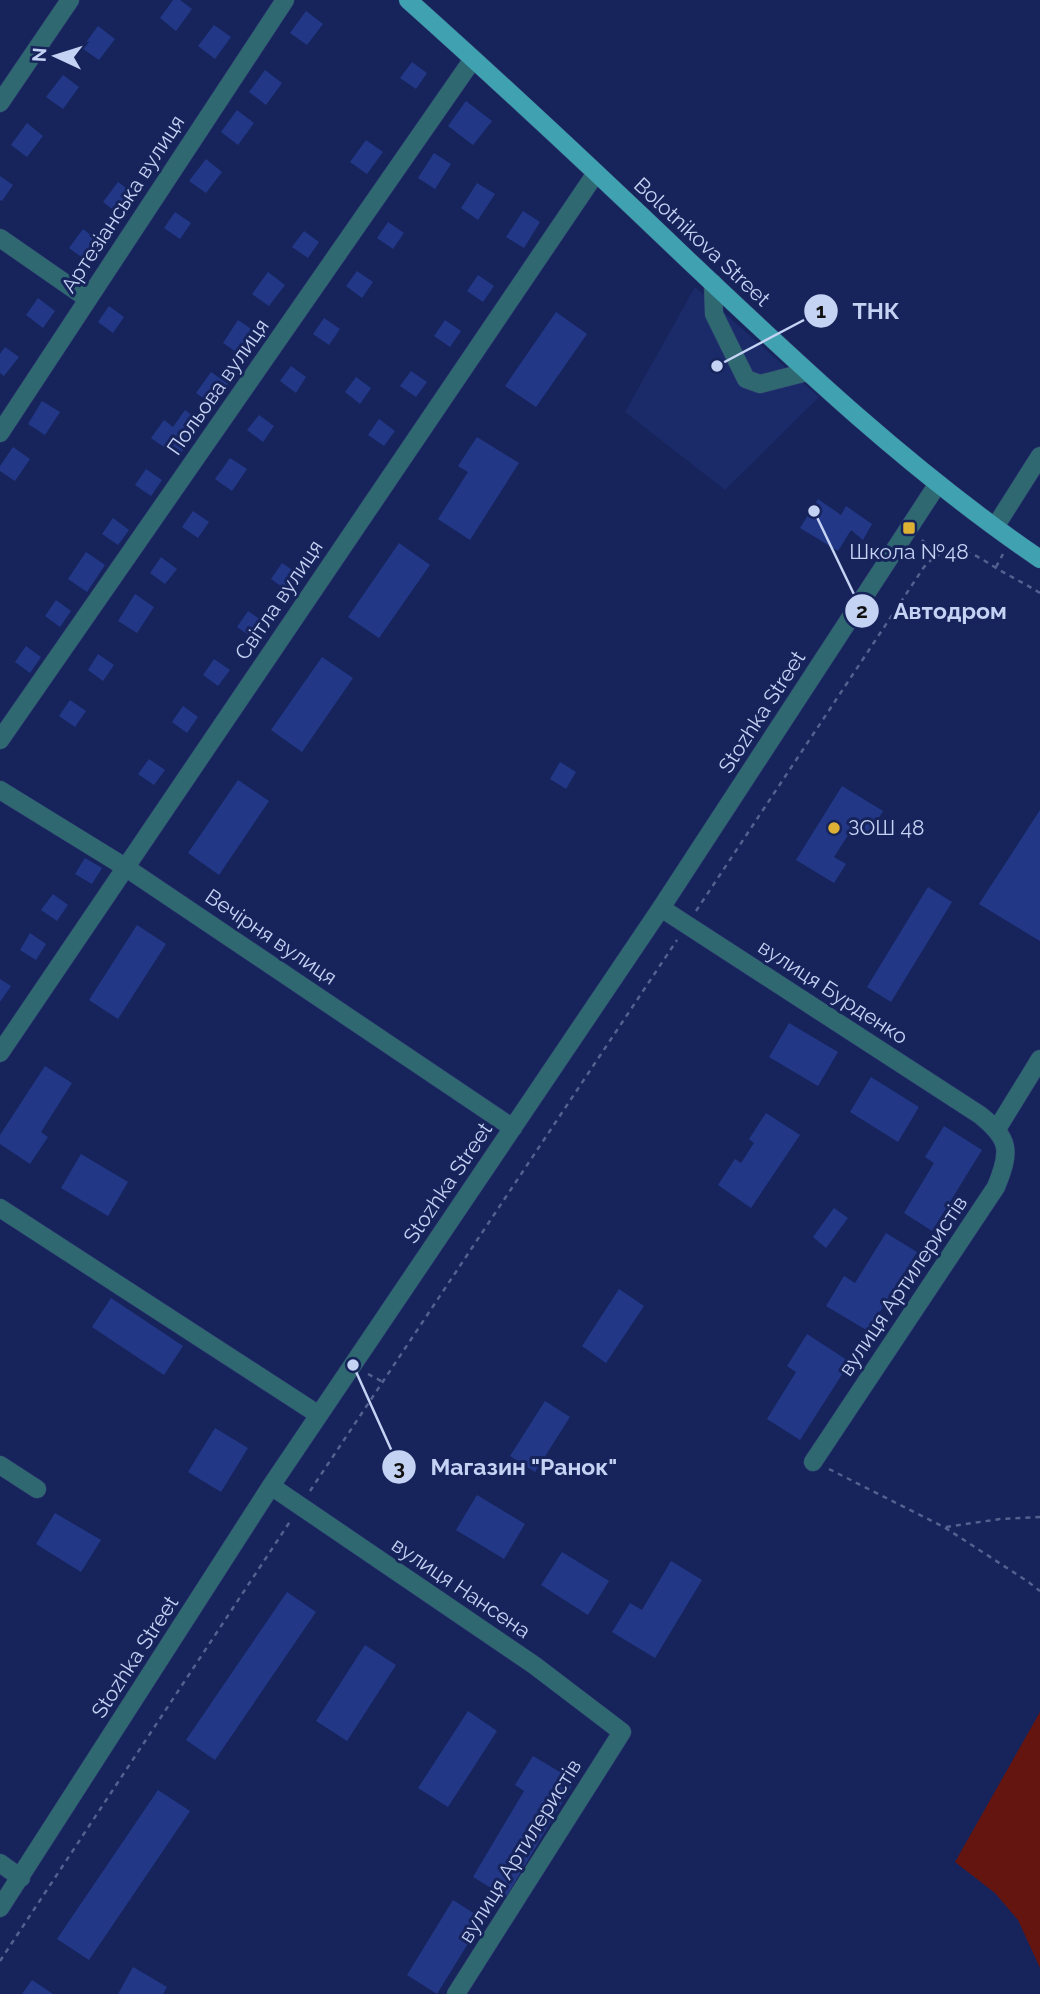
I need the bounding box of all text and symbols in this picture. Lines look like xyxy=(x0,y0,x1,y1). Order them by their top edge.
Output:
north arrow xyxy=(21,21,91,91)
text: N xyxy=(28,47,51,63)
street label: Артезіанська вулиця xyxy=(56,110,189,297)
street label: Bolotnikova Street xyxy=(629,172,776,311)
callout: ТНК xyxy=(803,289,913,333)
text: ТНК xyxy=(852,297,900,324)
text: 1 xyxy=(816,298,826,323)
street label: Польова вулиця xyxy=(161,314,274,460)
marker: Школа №48 xyxy=(901,520,917,536)
street label: Світла вулиця xyxy=(229,535,328,664)
place label: Школа №48 xyxy=(849,539,969,564)
callout: Автодром xyxy=(845,589,1021,633)
text: Автодром xyxy=(893,597,1007,624)
text: 2 xyxy=(856,598,868,623)
street label: Stozhka Street xyxy=(713,646,810,777)
place label: ЗОШ 48 xyxy=(848,815,924,840)
marker: ЗОШ 48 xyxy=(826,820,842,836)
street label: Вечірня вулиця xyxy=(201,883,342,990)
street label: вулиця Бурденко xyxy=(754,934,913,1049)
street label: Stozhka Street xyxy=(398,1118,497,1248)
street label: вулиця Артилеристів xyxy=(833,1191,972,1380)
callout: Магазин "Ранок" xyxy=(382,1445,632,1489)
text: Магазин "Ранок" xyxy=(431,1453,617,1480)
text: 3 xyxy=(393,1455,405,1480)
street label: вулиця Нансена xyxy=(387,1532,535,1643)
street label: Stozhka Street xyxy=(86,1591,183,1722)
street label: вулиця Артилеристів xyxy=(453,1754,586,1947)

